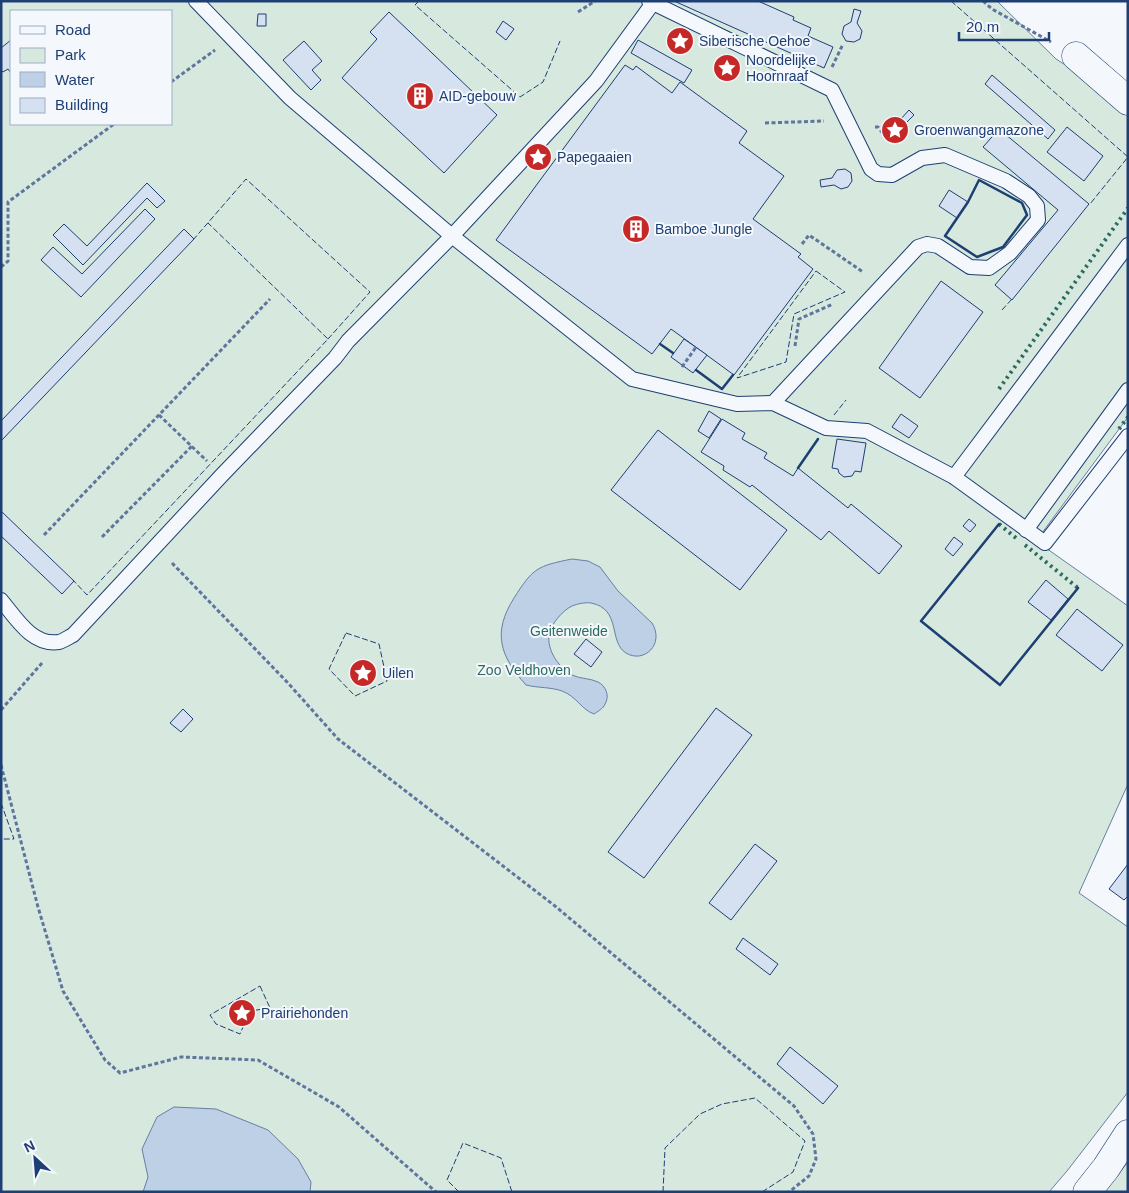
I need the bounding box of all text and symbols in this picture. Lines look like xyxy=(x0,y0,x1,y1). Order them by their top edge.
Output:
legend xyxy=(10,10,172,125)
scale bar xyxy=(959,10,1049,42)
text: 20 m xyxy=(966,18,999,35)
text: Road xyxy=(55,21,91,38)
place icon: Siberische Oehoe xyxy=(665,26,695,56)
place label: Siberische Oehoe xyxy=(699,33,811,49)
text: Park xyxy=(55,46,86,63)
place label: Noordelijke Hoornraaf xyxy=(746,52,816,84)
place icon: Noordelijke Hoornraaf xyxy=(712,53,742,83)
text: Water xyxy=(55,71,94,88)
building icon: AID-gebouw xyxy=(405,81,435,111)
place label: AID-gebouw xyxy=(439,88,517,104)
text: Building xyxy=(55,96,108,113)
place icon: Groenwangamazone xyxy=(880,115,910,145)
place label: Groenwangamazone xyxy=(914,122,1044,138)
place icon: Papegaaien xyxy=(523,142,553,172)
place label: Papegaaien xyxy=(557,149,632,165)
building icon: Bamboe Jungle xyxy=(621,214,651,244)
place label: Bamboe Jungle xyxy=(655,221,753,237)
park label: Geitenweide xyxy=(530,623,608,639)
place icon: Uilen xyxy=(348,658,378,688)
park label: Zoo Veldhoven xyxy=(477,662,571,678)
place label: Uilen xyxy=(382,665,414,681)
place icon: Prairiehonden xyxy=(227,998,257,1028)
place label: Prairiehonden xyxy=(261,1005,348,1021)
north arrow xyxy=(10,1133,60,1183)
text: N xyxy=(21,1137,37,1156)

